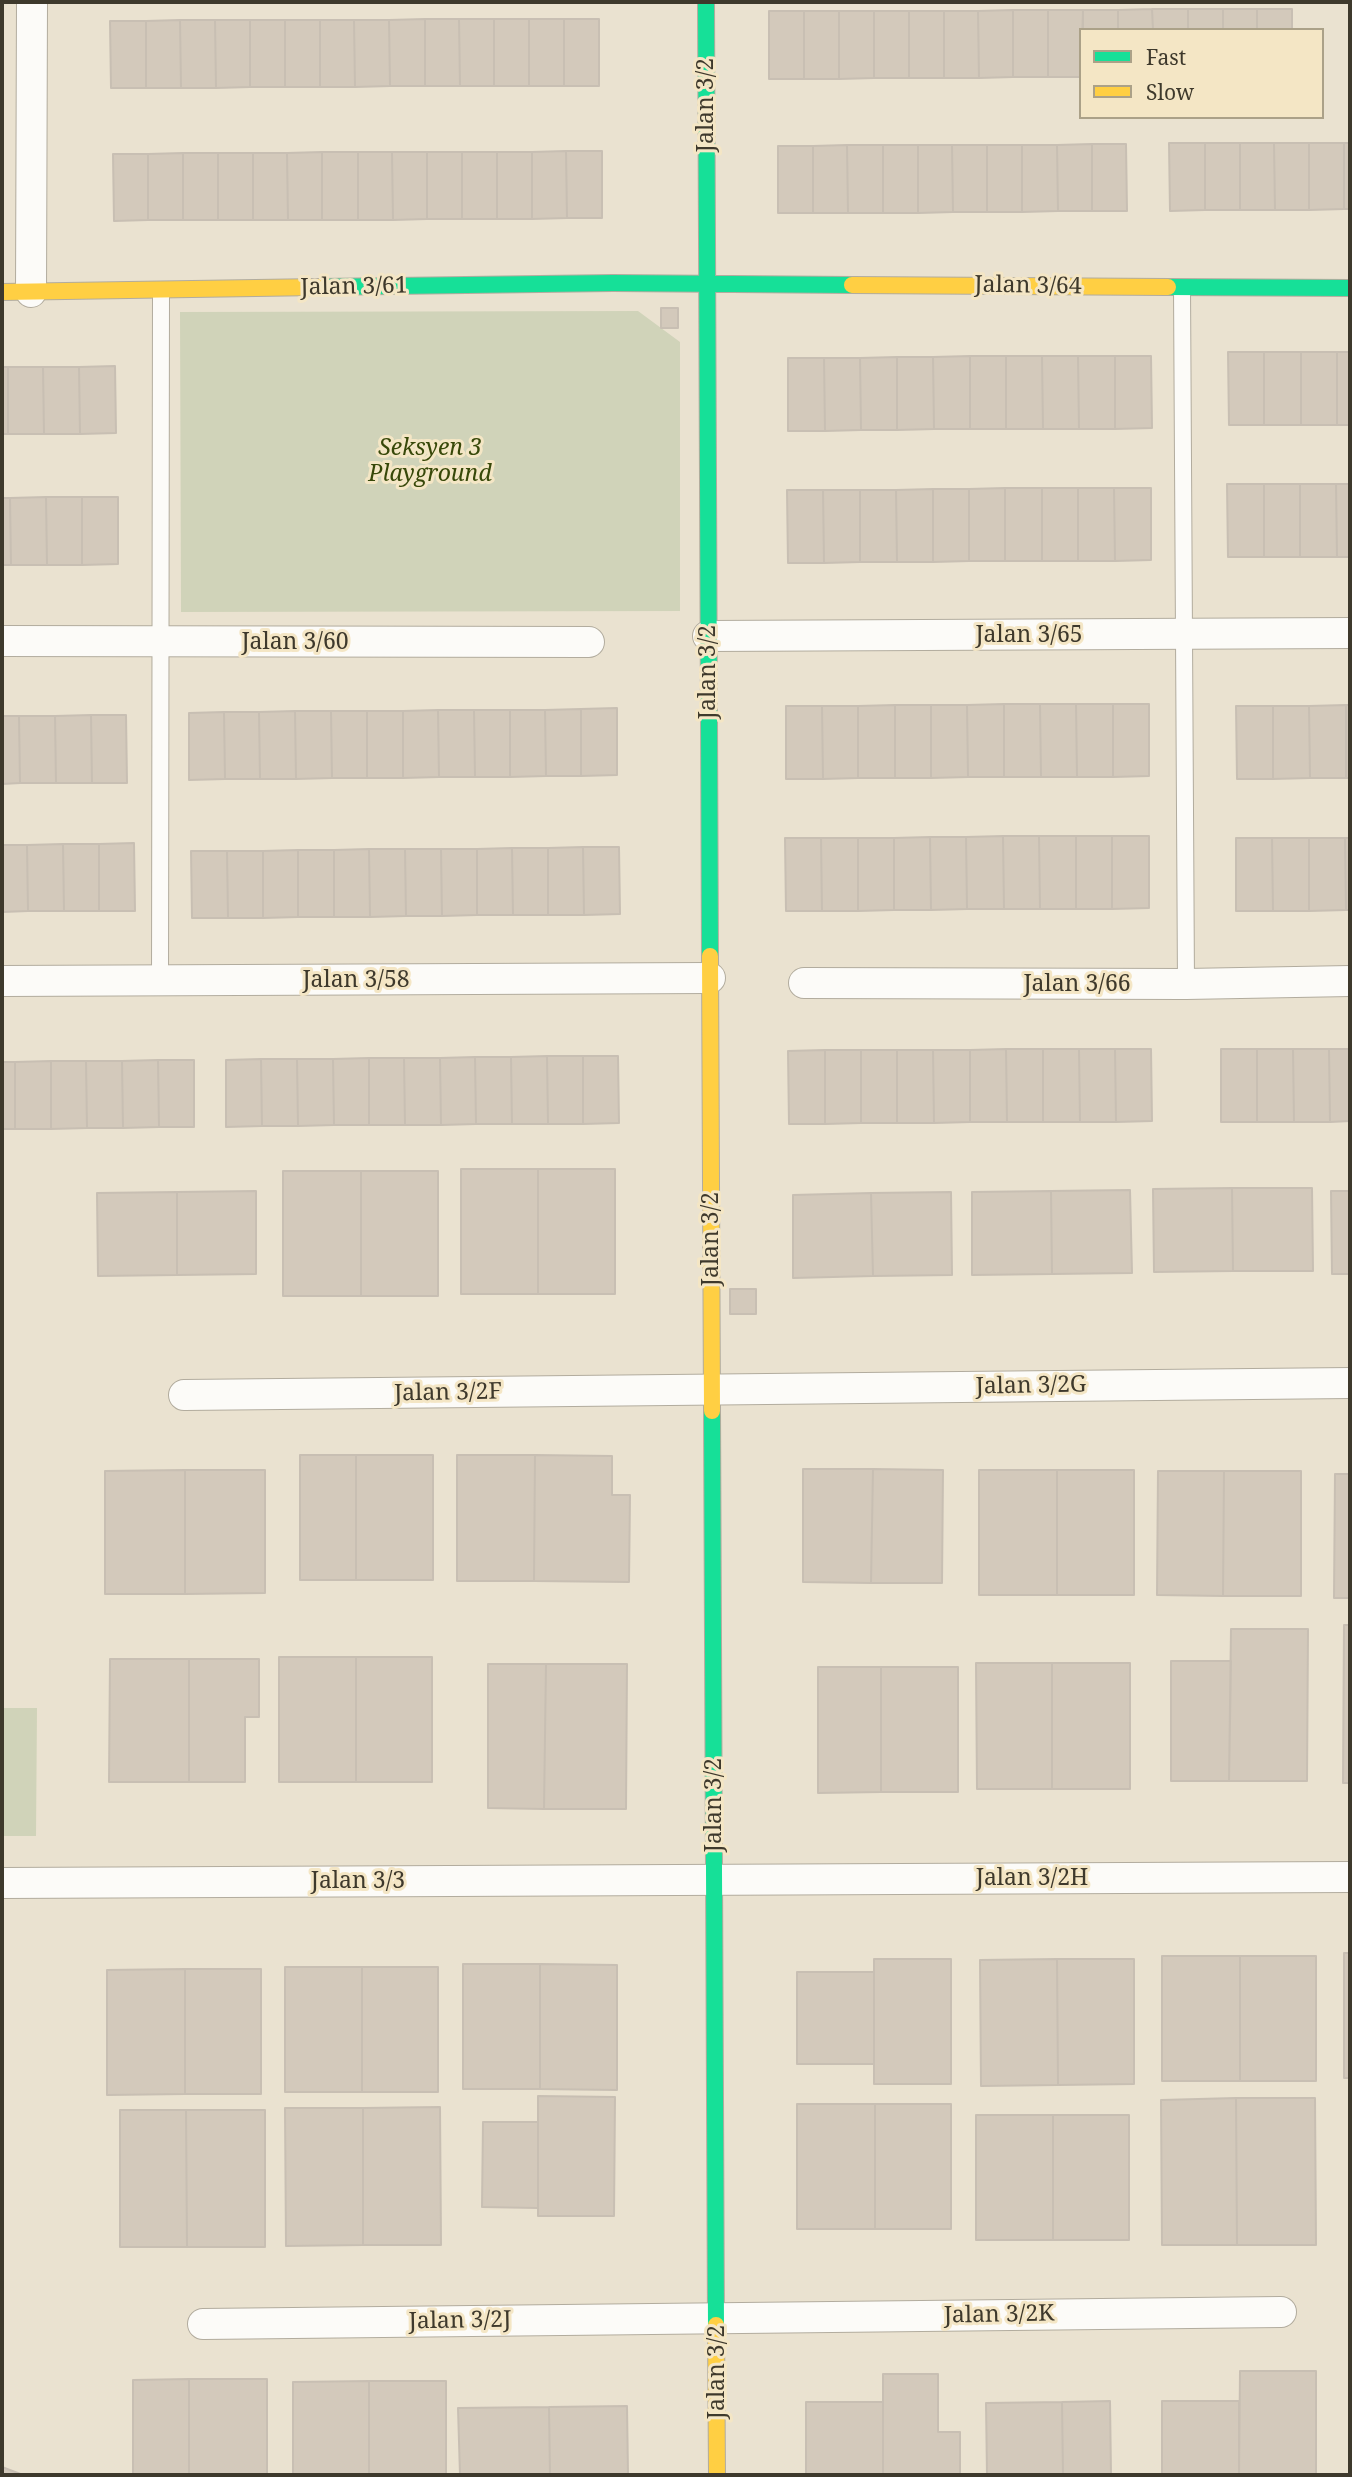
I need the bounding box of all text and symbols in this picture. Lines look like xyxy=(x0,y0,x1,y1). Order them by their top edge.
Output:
legend xyxy=(1079,28,1324,119)
text: Fast xyxy=(1146,43,1186,71)
street label: Jalan 3/2 xyxy=(692,58,720,152)
text: Slow xyxy=(1146,78,1194,106)
street label: Jalan 3/64 xyxy=(974,271,1082,301)
street label: Jalan 3/61 xyxy=(300,272,408,302)
park label: Seksyen 3 Playground xyxy=(368,434,492,488)
street label: Jalan 3/65 xyxy=(975,621,1083,649)
street label: Jalan 3/2 xyxy=(694,625,722,719)
street label: Jalan 3/60 xyxy=(241,628,349,656)
street label: Jalan 3/58 xyxy=(302,966,410,994)
street label: Jalan 3/66 xyxy=(1023,970,1131,998)
street label: Jalan 3/2 xyxy=(697,1192,725,1286)
street label: Jalan 3/2G xyxy=(975,1371,1087,1401)
street label: Jalan 3/2F xyxy=(394,1378,502,1408)
street label: Jalan 3/2 xyxy=(700,1758,728,1852)
street label: Jalan 3/2H xyxy=(976,1864,1088,1892)
street label: Jalan 3/3 xyxy=(311,1867,405,1895)
street label: Jalan 3/2K xyxy=(944,2300,1054,2330)
street label: Jalan 3/2J xyxy=(408,2306,512,2336)
street label: Jalan 3/2 xyxy=(703,2325,731,2419)

